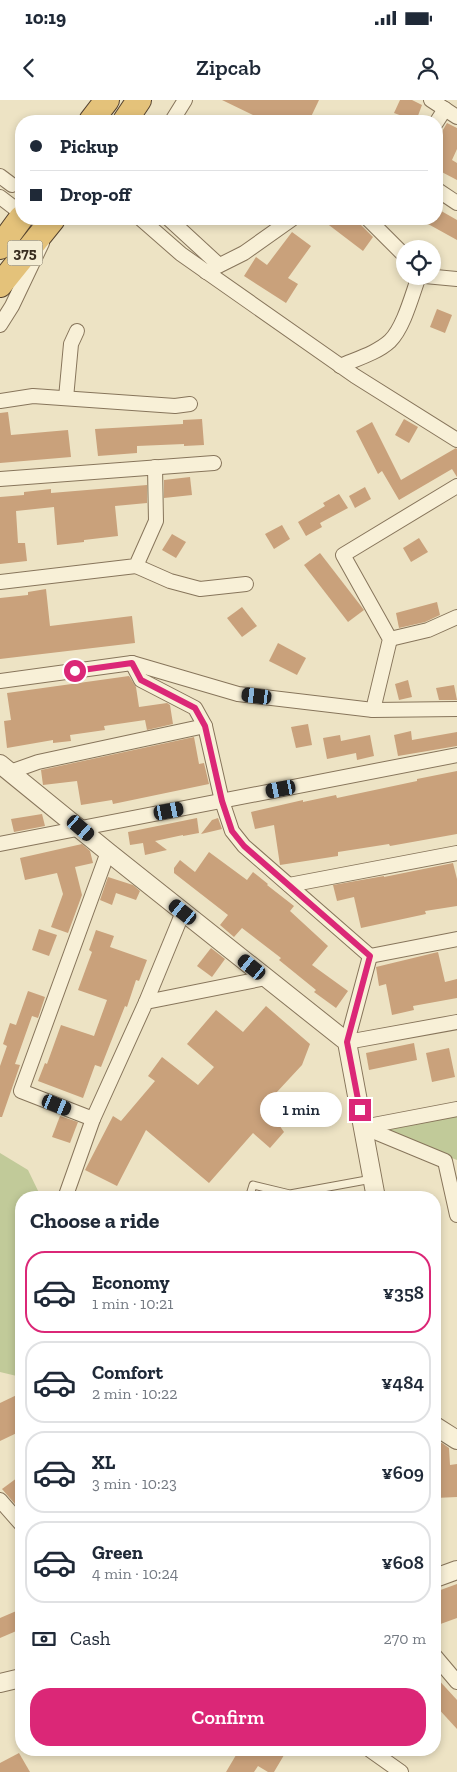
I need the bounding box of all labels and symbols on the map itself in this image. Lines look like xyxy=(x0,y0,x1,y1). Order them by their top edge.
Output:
road number: 375 xyxy=(8,240,42,266)
route start xyxy=(64,660,86,682)
car xyxy=(241,687,272,705)
car xyxy=(264,779,297,799)
car xyxy=(152,801,185,821)
car xyxy=(64,812,97,844)
car xyxy=(166,897,199,927)
car xyxy=(235,952,268,982)
car xyxy=(40,1092,73,1118)
callout: 1 min xyxy=(260,1092,342,1128)
route end xyxy=(349,1099,371,1121)

